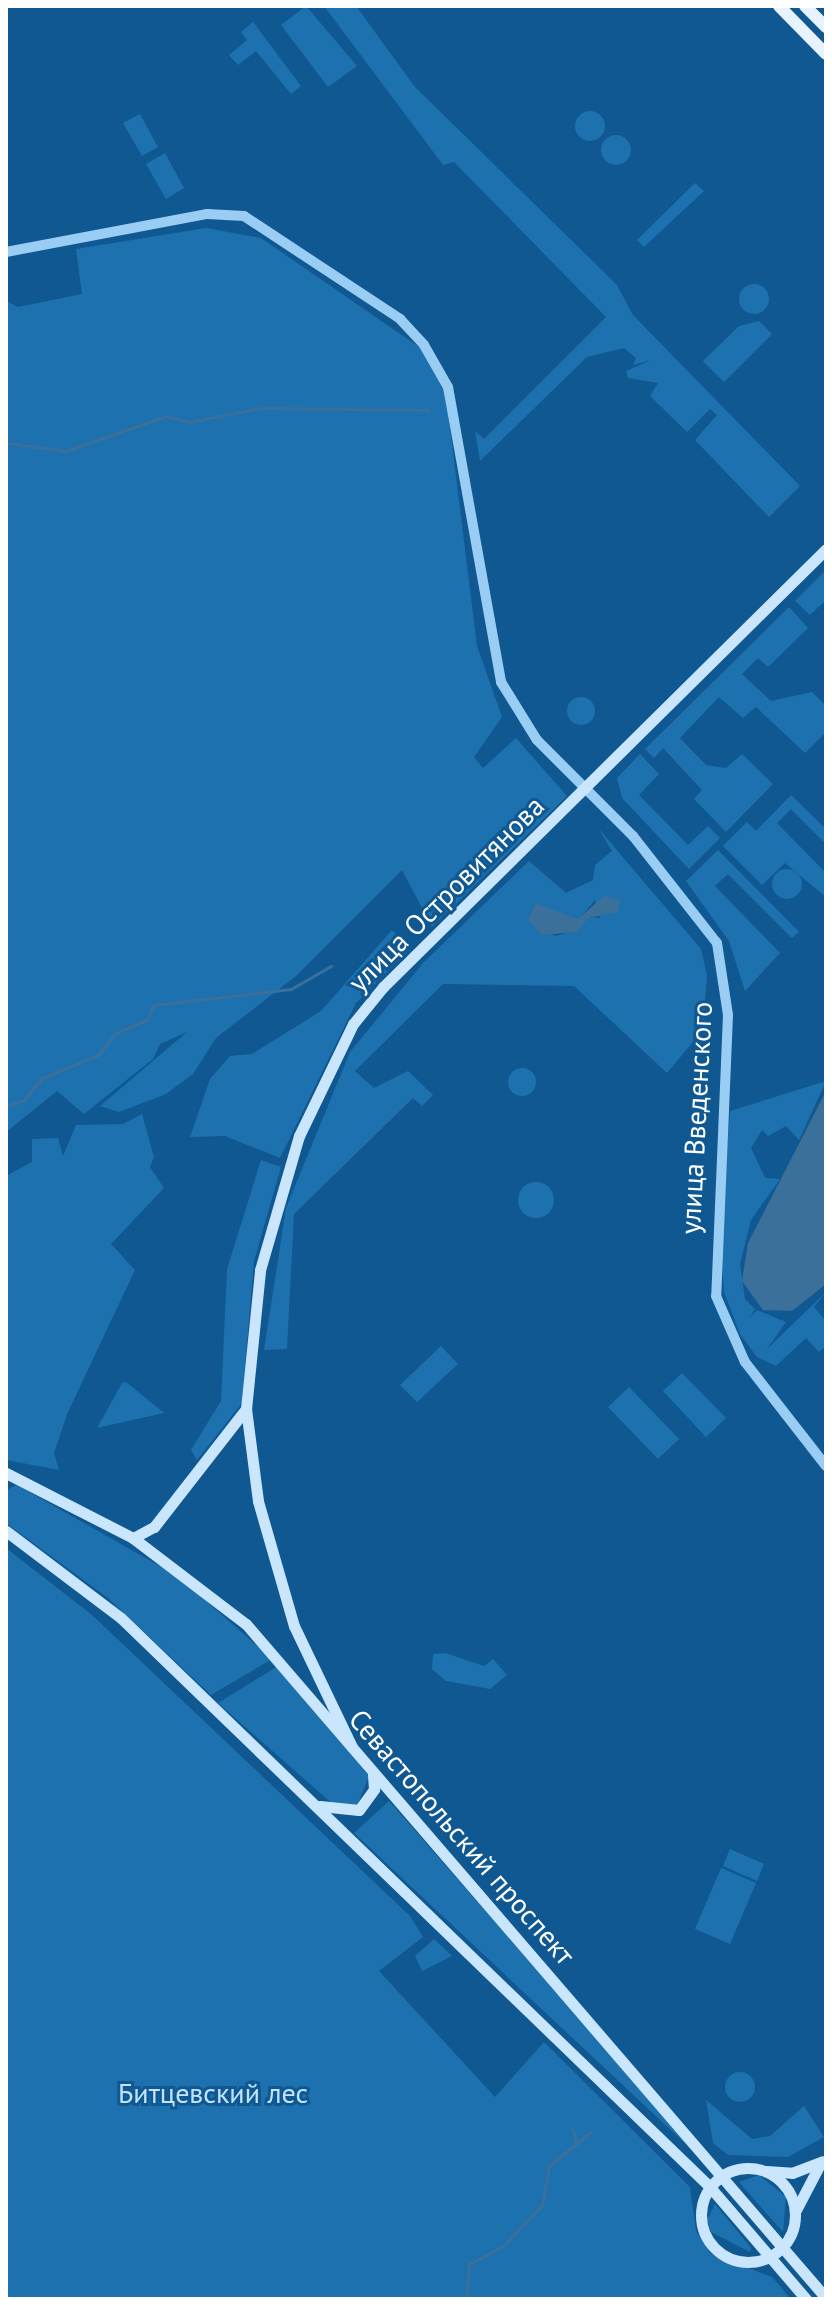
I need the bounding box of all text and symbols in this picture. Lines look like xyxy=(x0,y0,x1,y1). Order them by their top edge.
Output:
street label: улица Островитянова xyxy=(341,789,551,999)
street label: улица Введенского xyxy=(673,1001,719,1235)
street label: Севастопольский проспект xyxy=(342,1703,582,1971)
park label: Битцевский лес xyxy=(118,2076,308,2110)

